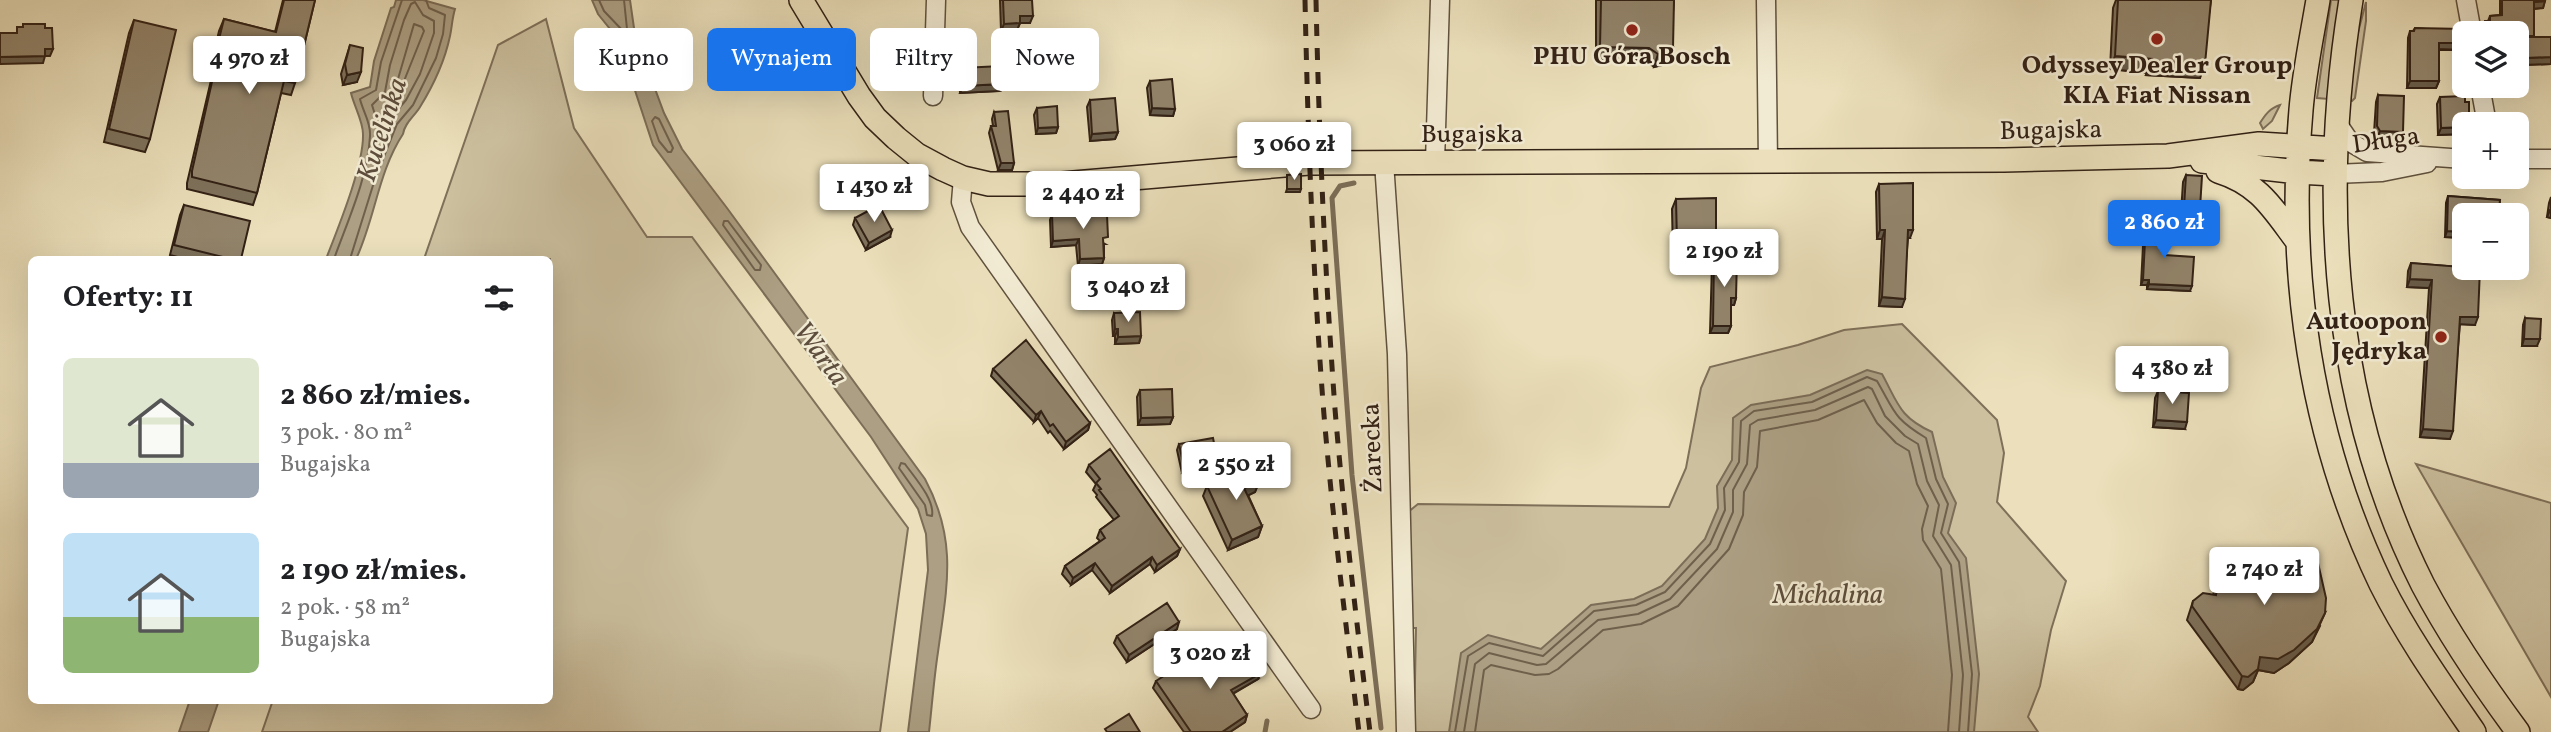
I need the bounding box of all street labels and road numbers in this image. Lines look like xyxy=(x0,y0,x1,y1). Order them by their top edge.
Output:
street label: Bugajska xyxy=(1999,112,2103,150)
street label: Bugajska xyxy=(1421,117,1523,153)
street label: Długa xyxy=(2350,118,2422,164)
street label: Żarecka xyxy=(1353,402,1393,494)

